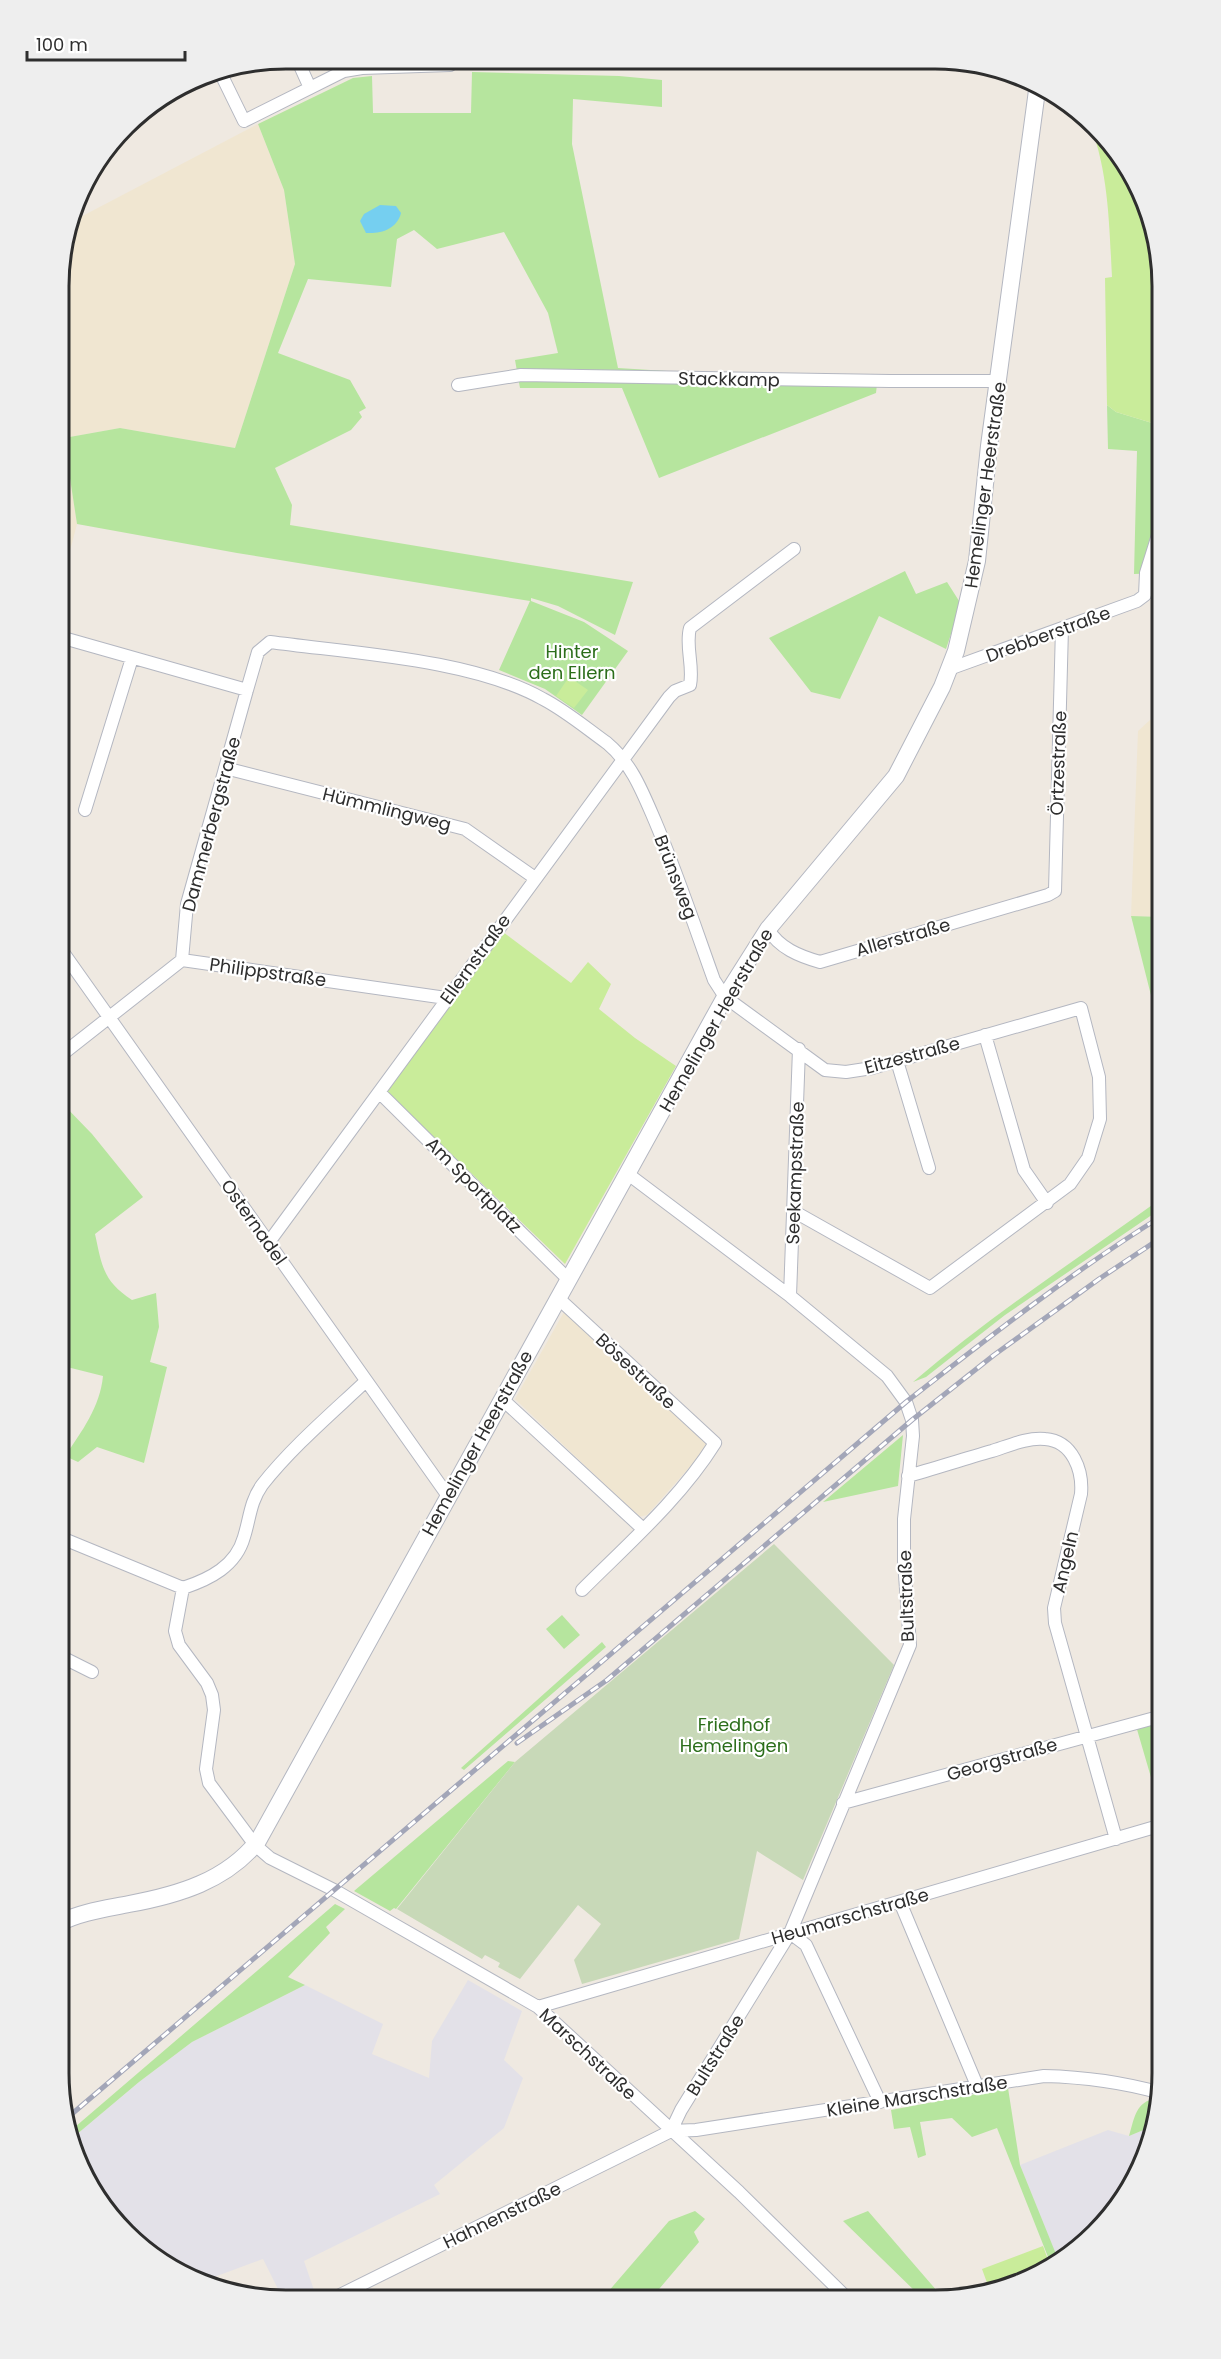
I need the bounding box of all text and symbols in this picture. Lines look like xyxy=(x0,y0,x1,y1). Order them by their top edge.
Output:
scale bar xyxy=(27,24,184,62)
text: 100 m xyxy=(36,32,88,57)
street label: Stackkamp xyxy=(678,366,780,392)
street label: Hemelinger Heerstraße xyxy=(958,380,1012,590)
street label: Drebberstraße xyxy=(982,600,1114,668)
park label: Hinter den Ellern xyxy=(528,639,616,685)
street label: Örtzestraße xyxy=(1044,710,1072,816)
street label: Dammerbergstraße xyxy=(176,734,246,914)
street label: Hümmlingweg xyxy=(320,781,454,837)
street label: Brünsweg xyxy=(649,831,703,923)
street label: Ellernstraße xyxy=(434,909,516,1009)
street label: Allerstraße xyxy=(853,912,953,962)
street label: Hemelinger Heerstraße xyxy=(653,924,779,1116)
street label: Philippstraße xyxy=(208,951,328,993)
street label: Eitzestraße xyxy=(862,1030,962,1080)
street label: Seekampstraße xyxy=(780,1101,810,1245)
street label: Am Sportplatz xyxy=(420,1131,528,1239)
street label: Osternadel xyxy=(215,1174,293,1270)
street label: Bösestraße xyxy=(590,1327,682,1415)
street label: Hemelinger Heerstraße xyxy=(416,1346,538,1540)
street label: Angeln xyxy=(1046,1529,1084,1595)
street label: Bultstraße xyxy=(892,1550,920,1642)
park label: Friedhof Hemelingen xyxy=(680,1712,788,1758)
street label: Georgstraße xyxy=(944,1731,1060,1787)
street label: Heumarschstraße xyxy=(768,1882,932,1950)
street label: Marschstraße xyxy=(534,2002,642,2106)
street label: Bultstraße xyxy=(680,2009,750,2101)
street label: Kleine Marschstraße xyxy=(825,2069,1009,2123)
street label: Hahnenstraße xyxy=(439,2176,565,2254)

